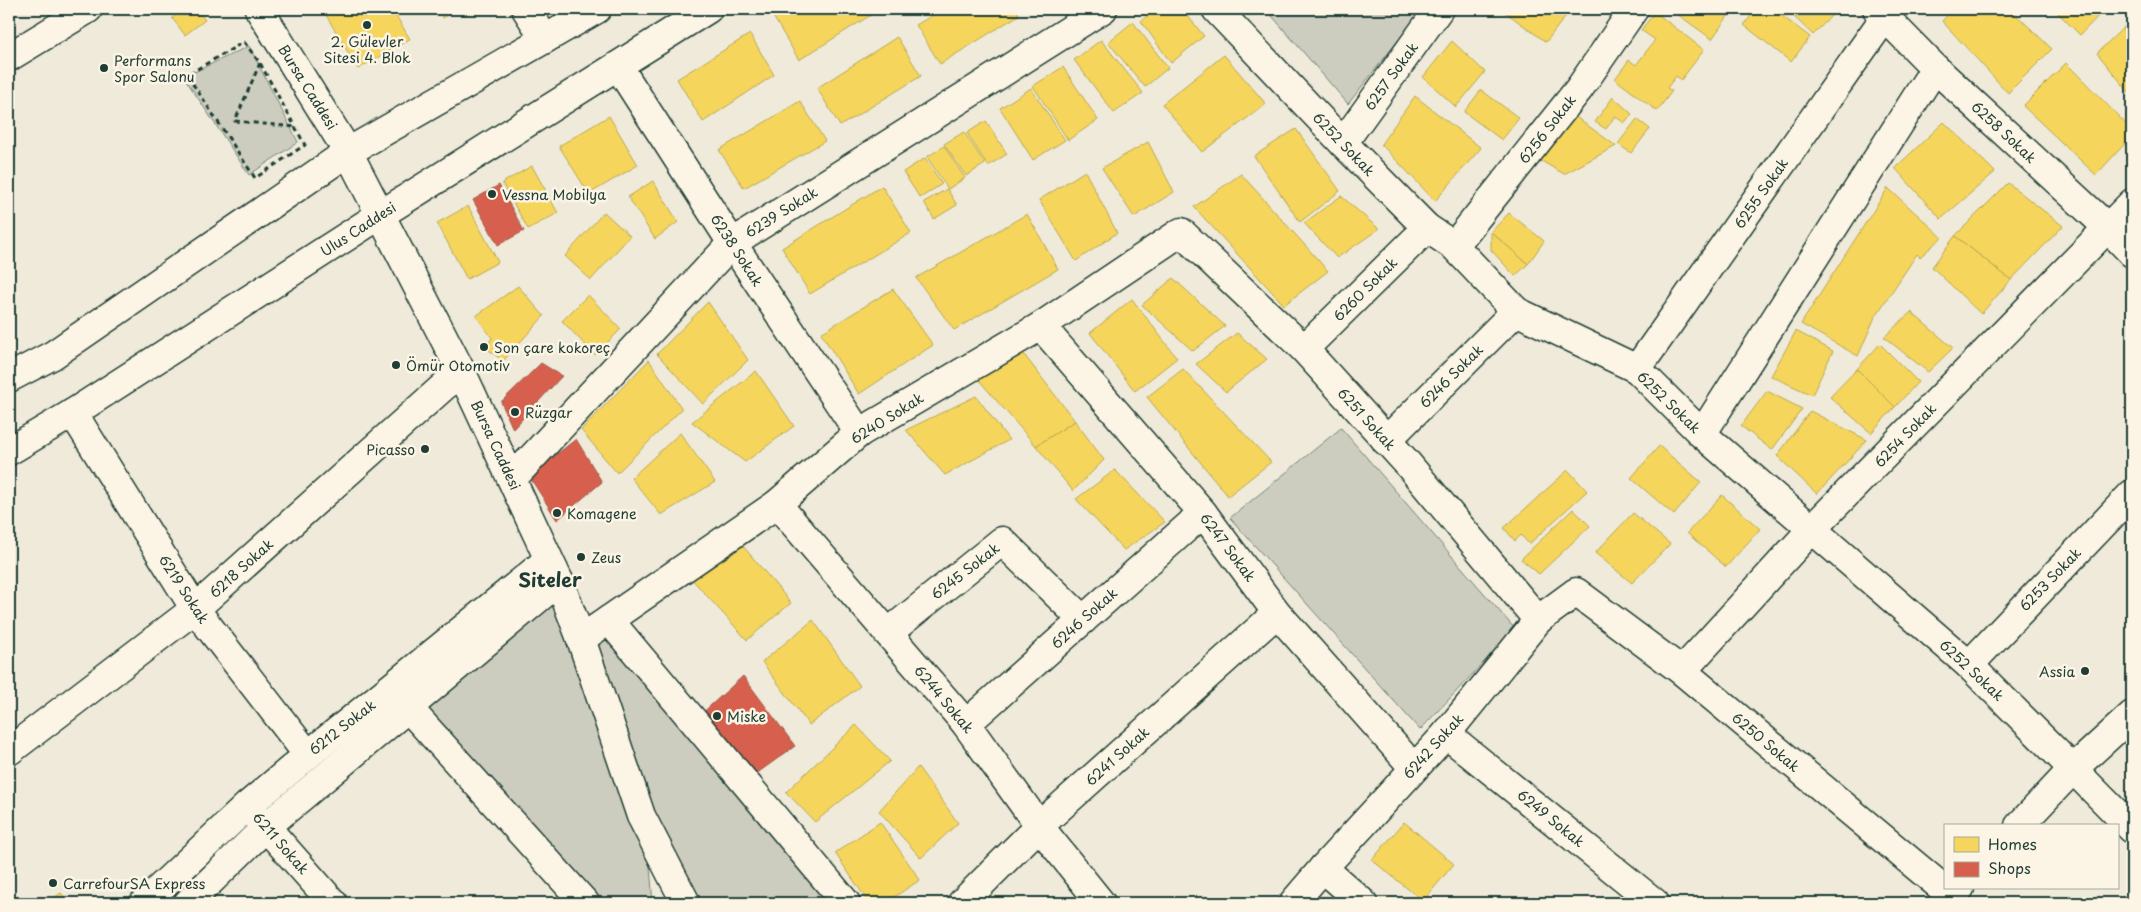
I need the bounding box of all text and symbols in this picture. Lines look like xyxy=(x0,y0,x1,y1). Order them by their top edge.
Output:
marker: 2. Gülevler Sitesi 4. Blok xyxy=(361,19,373,31)
place label: 2. Gülevler Sitesi 4. Blok xyxy=(323,31,411,68)
street label: 6257 Sokak xyxy=(1359,38,1423,114)
street label: Bursa Caddesi xyxy=(273,40,343,134)
place label: Performans Spor Salonu xyxy=(114,50,195,87)
marker: Performans Spor Salonu xyxy=(98,62,110,74)
street label: 6256 Sokak xyxy=(1513,90,1581,168)
street label: 6258 Sokak xyxy=(1967,96,2041,168)
street label: 6252 Sokak xyxy=(1308,107,1380,181)
street label: 6255 Sokak xyxy=(1729,153,1793,233)
street label: 6239 Sokak xyxy=(741,181,821,243)
place label: Vessna Mobilya xyxy=(502,184,606,205)
marker: Vessna Mobilya xyxy=(486,188,498,200)
street label: Ulus Caddesi xyxy=(316,197,400,261)
street label: 6238 Sokak xyxy=(706,210,768,290)
street label: 6260 Sokak xyxy=(1328,252,1402,326)
place label: Son çare kokoreç xyxy=(494,337,610,358)
street label: 6246 Sokak xyxy=(1414,339,1488,413)
marker: Son çare kokoreç xyxy=(478,341,490,353)
place label: Ömür Otomotiv xyxy=(406,355,510,376)
marker: Ömür Otomotiv xyxy=(390,359,402,371)
street label: 6252 Sokak xyxy=(1632,366,1706,438)
street label: 6251 Sokak xyxy=(1333,383,1401,455)
street label: 6240 Sokak xyxy=(846,387,928,449)
street label: Bursa Caddesi xyxy=(466,397,526,493)
street label: 6254 Sokak xyxy=(1869,398,1941,472)
place label: Rüzgar xyxy=(525,402,573,423)
marker: Rüzgar xyxy=(509,406,521,418)
place label: Picasso xyxy=(366,439,415,460)
marker: Picasso xyxy=(419,443,431,455)
place label: Komagene xyxy=(567,503,637,524)
marker: Komagene xyxy=(551,507,563,519)
street label: 6247 Sokak xyxy=(1195,508,1261,586)
street label: 6218 Sokak xyxy=(204,533,278,602)
street label: 6245 Sokak xyxy=(926,537,1004,605)
street label: 6253 Sokak xyxy=(2014,543,2086,615)
place label: Zeus xyxy=(591,547,621,568)
street label: 6219 Sokak xyxy=(154,550,214,628)
marker: Zeus xyxy=(575,551,587,563)
district label: Siteler xyxy=(518,565,582,593)
street label: 6246 Sokak xyxy=(1046,583,1122,653)
street label: 6252 Sokak xyxy=(1935,635,2009,706)
street label: 6244 Sokak xyxy=(909,660,979,738)
place label: Assia xyxy=(2039,661,2075,682)
marker: Assia xyxy=(2079,665,2091,677)
street label: 6212 Sokak xyxy=(304,694,380,760)
place label: Miske xyxy=(727,706,766,727)
street label: 6250 Sokak xyxy=(1728,707,1804,777)
street label: 6242 Sokak xyxy=(1398,709,1468,783)
marker: Miske xyxy=(711,710,723,722)
street label: 6241 Sokak xyxy=(1080,721,1154,791)
street label: 6249 Sokak xyxy=(1513,784,1589,852)
street label: 6211 Sokak xyxy=(248,807,314,879)
legend xyxy=(1944,824,2118,890)
text: Homes xyxy=(1988,832,2037,855)
text: Shops xyxy=(1988,856,2031,879)
place label: CarrefourSA Express xyxy=(63,873,206,894)
marker: CarrefourSA Express xyxy=(47,877,59,889)

